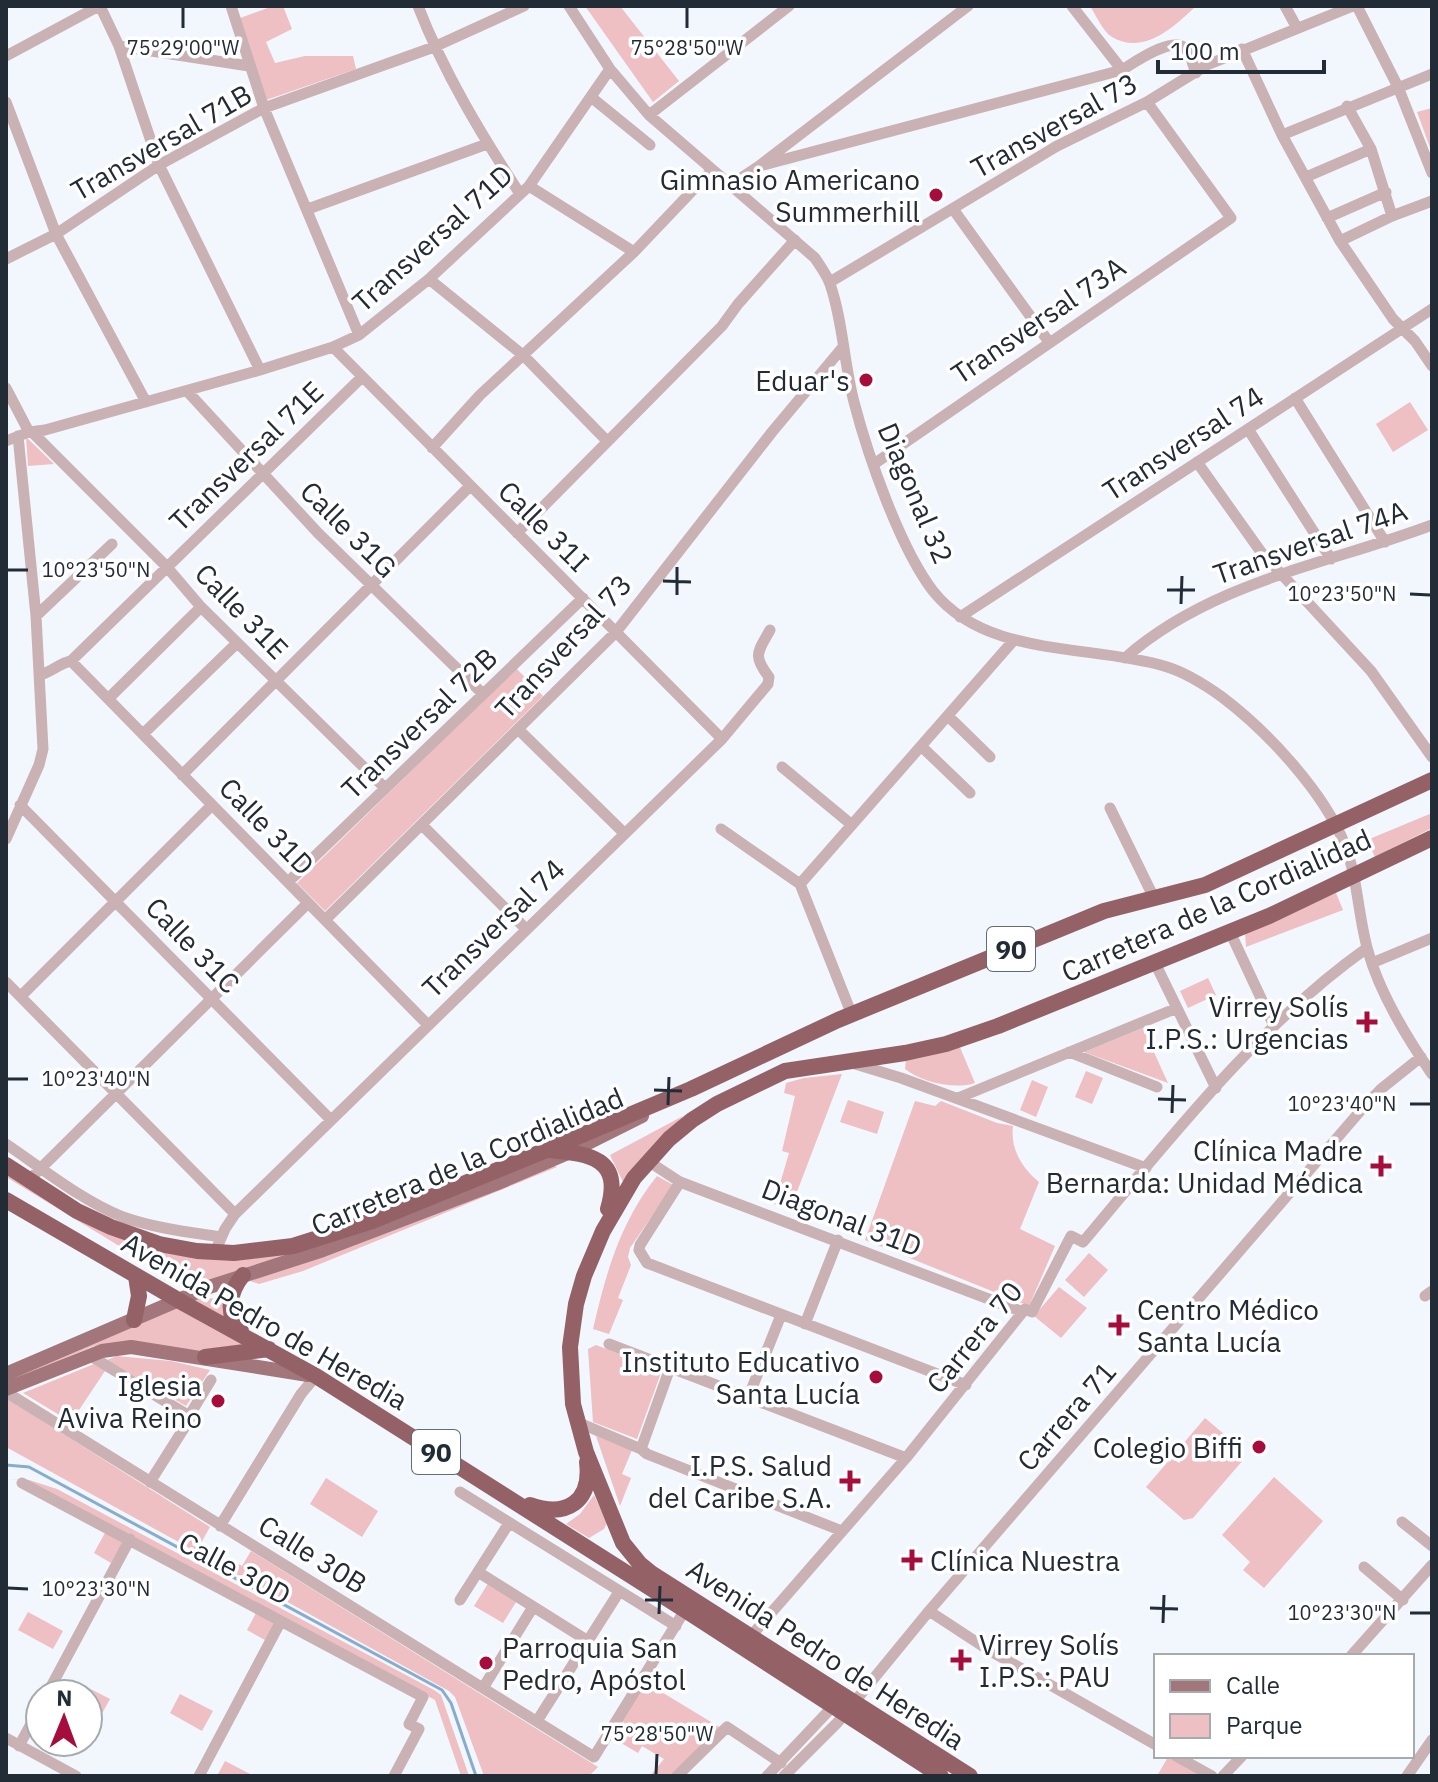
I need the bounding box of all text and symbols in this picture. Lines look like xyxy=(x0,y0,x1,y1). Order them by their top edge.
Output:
scale bar xyxy=(1158,24,1324,74)
text: 75°29'00"W xyxy=(127,34,240,61)
text: 75°28'50"W xyxy=(631,34,744,61)
text: 100 m xyxy=(1170,35,1240,67)
street label: Transversal 73 xyxy=(964,64,1144,186)
street label: Transversal 71B xyxy=(64,75,258,209)
street label: Transversal 71D xyxy=(344,156,520,320)
place label: Gimnasio Americano Summerhill xyxy=(660,161,920,230)
marker: Gimnasio Americano Summerhill xyxy=(927,186,945,204)
street label: Transversal 73A xyxy=(944,248,1132,392)
place label: Eduar's xyxy=(755,362,850,399)
marker: Eduar's xyxy=(857,371,875,389)
street label: Transversal 71E xyxy=(161,373,331,539)
street label: Transversal 74 xyxy=(1095,377,1271,509)
street label: Diagonal 32 xyxy=(870,417,962,569)
street label: Calle 31G xyxy=(293,473,405,585)
street label: Calle 31I xyxy=(491,473,597,579)
street label: Transversal 74A xyxy=(1208,492,1412,592)
street label: Calle 31E xyxy=(187,555,297,667)
text: 10°23'50"N xyxy=(42,556,150,583)
street label: Transversal 73 xyxy=(486,566,640,726)
text: 10°23'50"N xyxy=(1288,580,1396,607)
street label: Transversal 72B xyxy=(333,639,505,807)
street label: Calle 31D xyxy=(211,769,323,883)
street label: Carretera de la Cordialidad xyxy=(1055,820,1377,990)
street label: Transversal 74 xyxy=(414,851,572,1005)
street label: Calle 31C xyxy=(138,889,248,1001)
road number: 90 xyxy=(987,927,1035,971)
place label: Virrey Solís I.P.S.: Urgencias xyxy=(1146,988,1349,1057)
marker: Virrey Solís I.P.S.: Urgencias xyxy=(1356,1011,1378,1033)
text: 10°23'40"N xyxy=(42,1065,150,1092)
street label: Carretera de la Cordialidad xyxy=(305,1078,629,1244)
text: 10°23'40"N xyxy=(1288,1090,1396,1117)
place label: Clínica Madre Bernarda: Unidad Médica xyxy=(1046,1132,1363,1201)
marker: Clínica Madre Bernarda: Unidad Médica xyxy=(1370,1155,1392,1177)
street label: Diagonal 31D xyxy=(757,1170,927,1264)
street label: Avenida Pedro de Heredia xyxy=(115,1224,415,1418)
street label: Carrera 70 xyxy=(918,1274,1030,1400)
place label: Centro Médico Santa Lucía xyxy=(1137,1291,1319,1360)
marker: Centro Médico Santa Lucía xyxy=(1108,1314,1130,1336)
place label: Instituto Educativo Santa Lucía xyxy=(622,1343,860,1412)
street label: Carrera 71 xyxy=(1008,1354,1124,1478)
place label: Iglesia Aviva Reino xyxy=(57,1367,202,1436)
marker: Instituto Educativo Santa Lucía xyxy=(867,1368,885,1386)
marker: Iglesia Aviva Reino xyxy=(209,1392,227,1410)
place label: Colegio Biffi xyxy=(1093,1429,1243,1466)
road number: 90 xyxy=(412,1430,460,1474)
marker: Colegio Biffi xyxy=(1250,1438,1268,1456)
place label: I.P.S. Salud del Caribe S.A. xyxy=(648,1447,832,1516)
marker: I.P.S. Salud del Caribe S.A. xyxy=(839,1470,861,1492)
street label: Calle 30B xyxy=(252,1506,374,1602)
street label: Calle 30D xyxy=(173,1523,297,1613)
place label: Clínica Nuestra xyxy=(930,1542,1120,1579)
marker: Clínica Nuestra xyxy=(901,1549,923,1571)
street label: Avenida Pedro de Heredia xyxy=(680,1550,972,1758)
text: 10°23'30"N xyxy=(42,1575,150,1602)
text: 10°23'30"N xyxy=(1288,1599,1396,1626)
place label: Virrey Solís I.P.S.: PAU xyxy=(979,1626,1119,1695)
place label: Parroquia San Pedro, Apóstol xyxy=(502,1629,686,1698)
marker: Virrey Solís I.P.S.: PAU xyxy=(950,1649,972,1671)
marker: Parroquia San Pedro, Apóstol xyxy=(477,1654,495,1672)
legend xyxy=(1154,1654,1414,1758)
text: Calle xyxy=(1226,1669,1280,1701)
north arrow xyxy=(24,1678,104,1758)
text: N xyxy=(56,1683,73,1712)
text: Parque xyxy=(1226,1709,1303,1741)
text: 75°28'50"W xyxy=(601,1720,714,1747)

